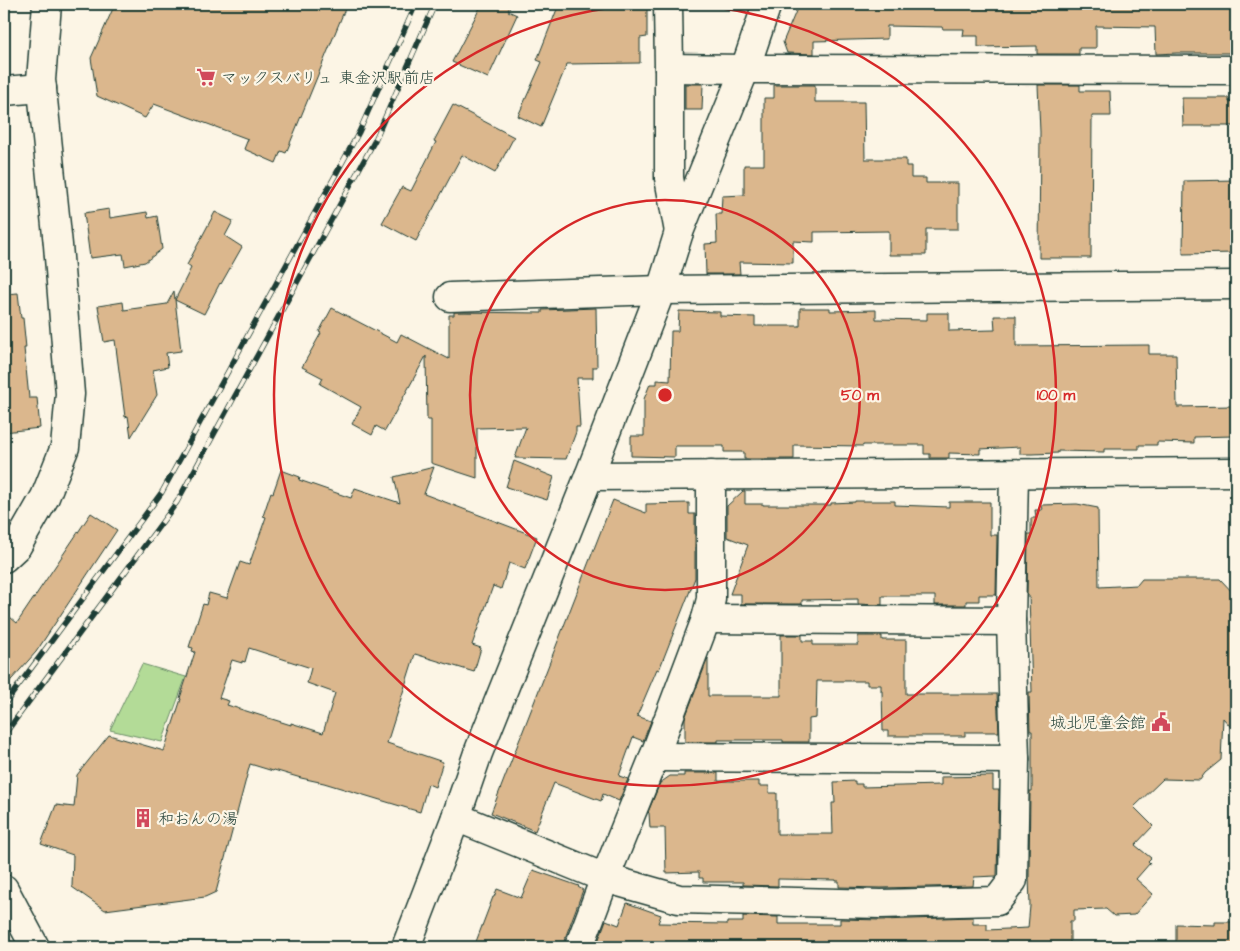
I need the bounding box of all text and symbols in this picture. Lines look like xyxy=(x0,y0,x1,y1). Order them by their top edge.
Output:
supermarket icon: マックスバリュ 東金沢駅前店 xyxy=(195,66,217,88)
place label: マックスバリュ 東金沢駅前店 xyxy=(221,67,435,89)
text: 50 m xyxy=(841,385,879,406)
text: 100 m xyxy=(1037,385,1076,406)
centre of rings xyxy=(656,386,674,404)
public building icon: 城北児童会館 xyxy=(1150,711,1172,733)
place label: 城北児童会館 xyxy=(1050,712,1146,734)
building icon: 和おんの湯 xyxy=(132,807,154,829)
place label: 和おんの湯 xyxy=(158,808,238,830)

